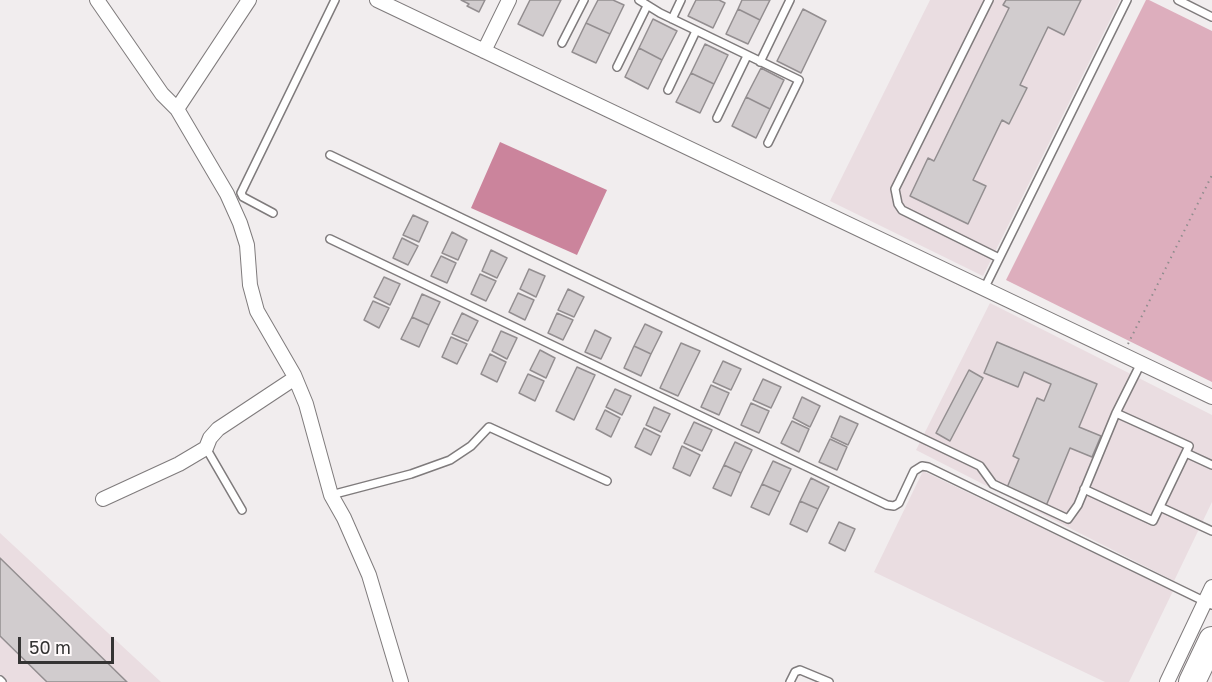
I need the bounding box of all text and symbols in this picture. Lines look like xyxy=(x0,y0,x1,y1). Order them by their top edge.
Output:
scale bar xyxy=(21,625,117,663)
text: 50 m xyxy=(29,636,71,658)

